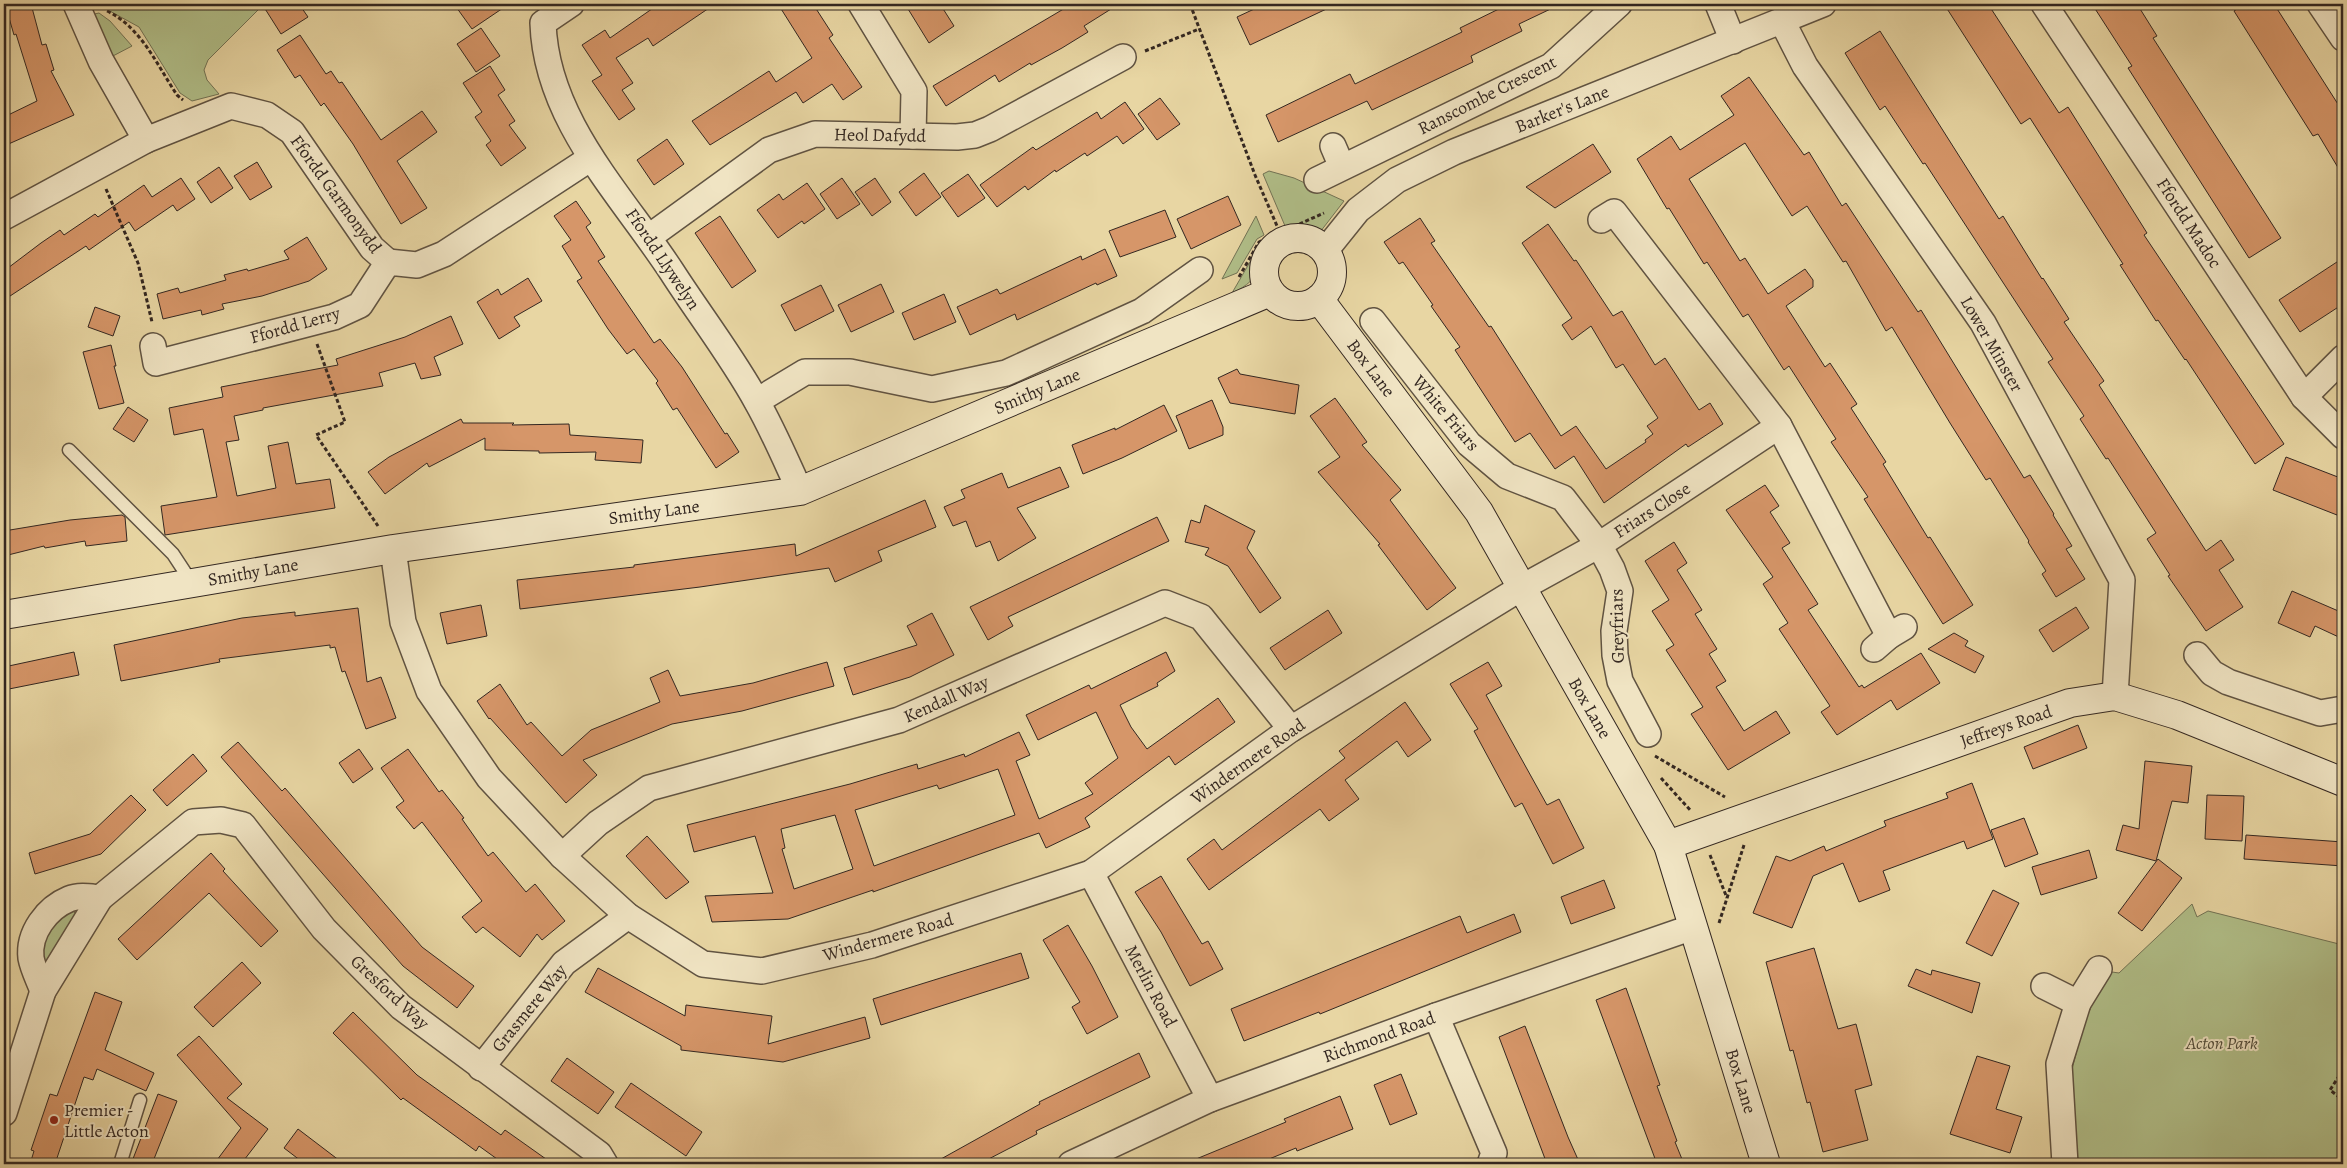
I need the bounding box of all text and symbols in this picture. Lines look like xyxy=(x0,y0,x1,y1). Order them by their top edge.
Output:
street label: Ranscombe Crescent xyxy=(1414,50,1560,140)
street label: Barker's Lane xyxy=(1512,79,1612,139)
street label: Heol Dafydd xyxy=(834,122,927,148)
street label: Ffordd Garmonydd xyxy=(285,130,387,258)
street label: Ffordd Madoc xyxy=(2151,173,2227,273)
street label: Ffordd Llywelyn xyxy=(620,203,706,315)
street label: Lower Minster xyxy=(1955,292,2029,396)
street label: Ffordd Lerry xyxy=(247,300,344,349)
street label: Box Lane xyxy=(1341,334,1401,402)
street label: Smithy Lane xyxy=(990,362,1084,420)
street label: White Friars xyxy=(1407,369,1485,456)
street label: Friars Close xyxy=(1609,476,1695,544)
street label: Smithy Lane xyxy=(607,494,701,530)
street label: Smithy Lane xyxy=(206,552,300,592)
street label: Greyfriars xyxy=(1604,588,1630,664)
street label: Kendall Way xyxy=(900,669,993,728)
street label: Box Lane xyxy=(1563,673,1617,743)
street label: Jeffreys Road xyxy=(1957,699,2055,753)
street label: Windermere Road xyxy=(1185,712,1310,810)
street label: Windermere Road xyxy=(819,907,956,967)
street label: Merlin Road xyxy=(1119,941,1183,1032)
street label: Gresford Way xyxy=(345,949,435,1035)
street label: Grasmere Way xyxy=(486,958,573,1057)
street label: Richmond Road xyxy=(1320,1005,1439,1068)
park label: Acton Park xyxy=(2185,1031,2258,1055)
street label: Box Lane xyxy=(1720,1046,1762,1116)
place label: Premier - Little Acton xyxy=(64,1098,149,1143)
marker: Premier - Little Acton xyxy=(48,1114,60,1126)

